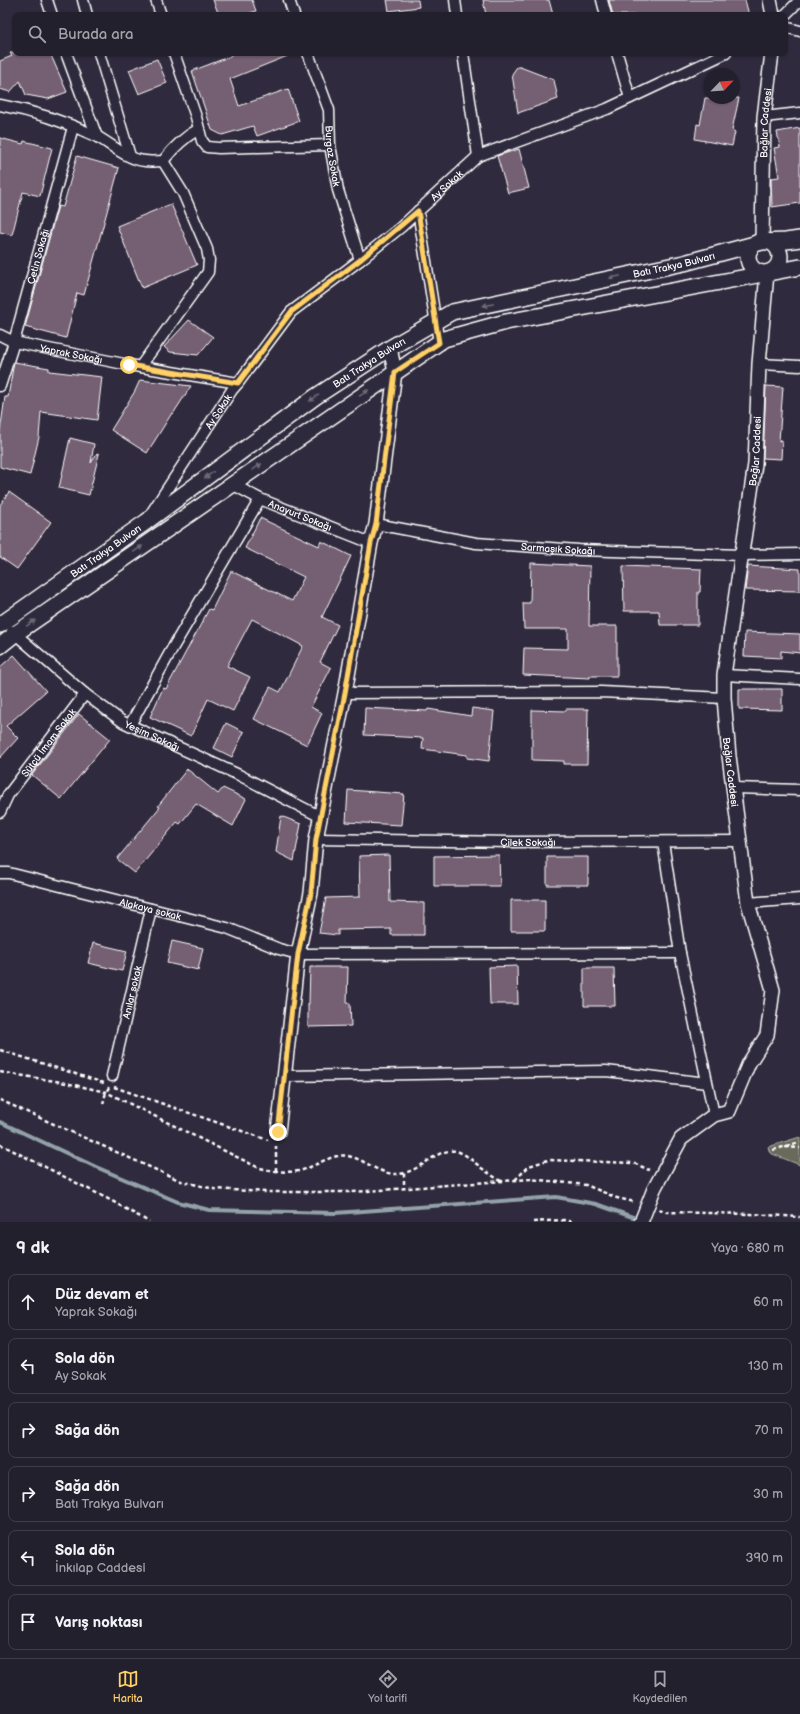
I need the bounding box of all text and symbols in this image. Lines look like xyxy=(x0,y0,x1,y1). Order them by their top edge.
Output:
search box xyxy=(12,12,788,56)
icon: search xyxy=(26,23,48,45)
text: Burada ara xyxy=(58,25,133,44)
north arrow xyxy=(704,68,740,104)
street label: Bağlar Caddesi xyxy=(758,88,775,158)
street label: Burgaz Sokak xyxy=(322,125,342,188)
street label: Ay Sokak xyxy=(428,168,466,204)
street label: Çetin Sokağı xyxy=(25,228,52,286)
street label: Batı Trakya Bulvarı xyxy=(632,250,716,281)
one-way arrow xyxy=(609,275,622,281)
one-way arrow xyxy=(482,302,495,308)
street label: Batı Trakya Bulvarı xyxy=(331,335,408,391)
street label: Yaprak Sokağı xyxy=(38,342,103,367)
route start xyxy=(120,356,138,374)
one-way arrow xyxy=(359,389,369,397)
street label: Ay Sokak xyxy=(203,392,235,432)
one-way arrow xyxy=(309,394,319,402)
street label: Bağlar Caddesi xyxy=(747,416,764,487)
one-way arrow xyxy=(252,463,262,471)
one-way arrow xyxy=(204,471,215,480)
street label: Anayurt Sokağı xyxy=(266,498,333,534)
street label: Batı Trakya Bulvarı xyxy=(68,522,144,581)
street label: Sarmaşık Sokağı xyxy=(520,541,595,557)
one-way arrow xyxy=(133,545,143,553)
one-way arrow xyxy=(26,619,37,627)
street label: Sütçü İmam Sokak xyxy=(19,706,79,780)
street label: Yeşim Sokağı xyxy=(122,718,182,754)
street label: Bağlar Caddesi xyxy=(720,737,740,808)
street label: Çilek Sokağı xyxy=(500,837,556,849)
street label: Alakaya sokak xyxy=(118,896,182,923)
street label: Anılar sokak xyxy=(121,965,145,1020)
route end xyxy=(269,1123,287,1141)
text: 9 dk xyxy=(16,1238,49,1258)
text: Yaya · 680 m xyxy=(711,1240,784,1256)
text: Düz devam et xyxy=(55,1285,149,1304)
icon: ahead xyxy=(17,1291,39,1313)
text: 60 m xyxy=(753,1294,783,1310)
text: Yaprak Sokağı xyxy=(55,1304,137,1320)
text: Sola dön xyxy=(55,1349,115,1368)
icon: left xyxy=(17,1355,39,1377)
text: 130 m xyxy=(748,1358,783,1374)
text: Ay Sokak xyxy=(55,1368,106,1384)
icon: right xyxy=(17,1419,39,1441)
text: Sağa dön xyxy=(55,1421,120,1440)
text: 70 m xyxy=(755,1422,783,1438)
text: Sağa dön xyxy=(55,1477,120,1496)
icon: right xyxy=(17,1483,39,1505)
text: 30 m xyxy=(753,1486,783,1502)
text: Batı Trakya Bulvarı xyxy=(55,1496,164,1512)
text: Sola dön xyxy=(55,1541,115,1560)
icon: left xyxy=(17,1547,39,1569)
text: 390 m xyxy=(746,1550,783,1566)
text: İnkılap Caddesi xyxy=(55,1560,145,1576)
icon: arrive xyxy=(17,1611,39,1633)
text: Varış noktası xyxy=(55,1613,142,1632)
tab: Harita xyxy=(113,1668,143,1705)
tab: Yol tarifi xyxy=(368,1668,407,1705)
tab: Kaydedilen xyxy=(633,1668,687,1705)

